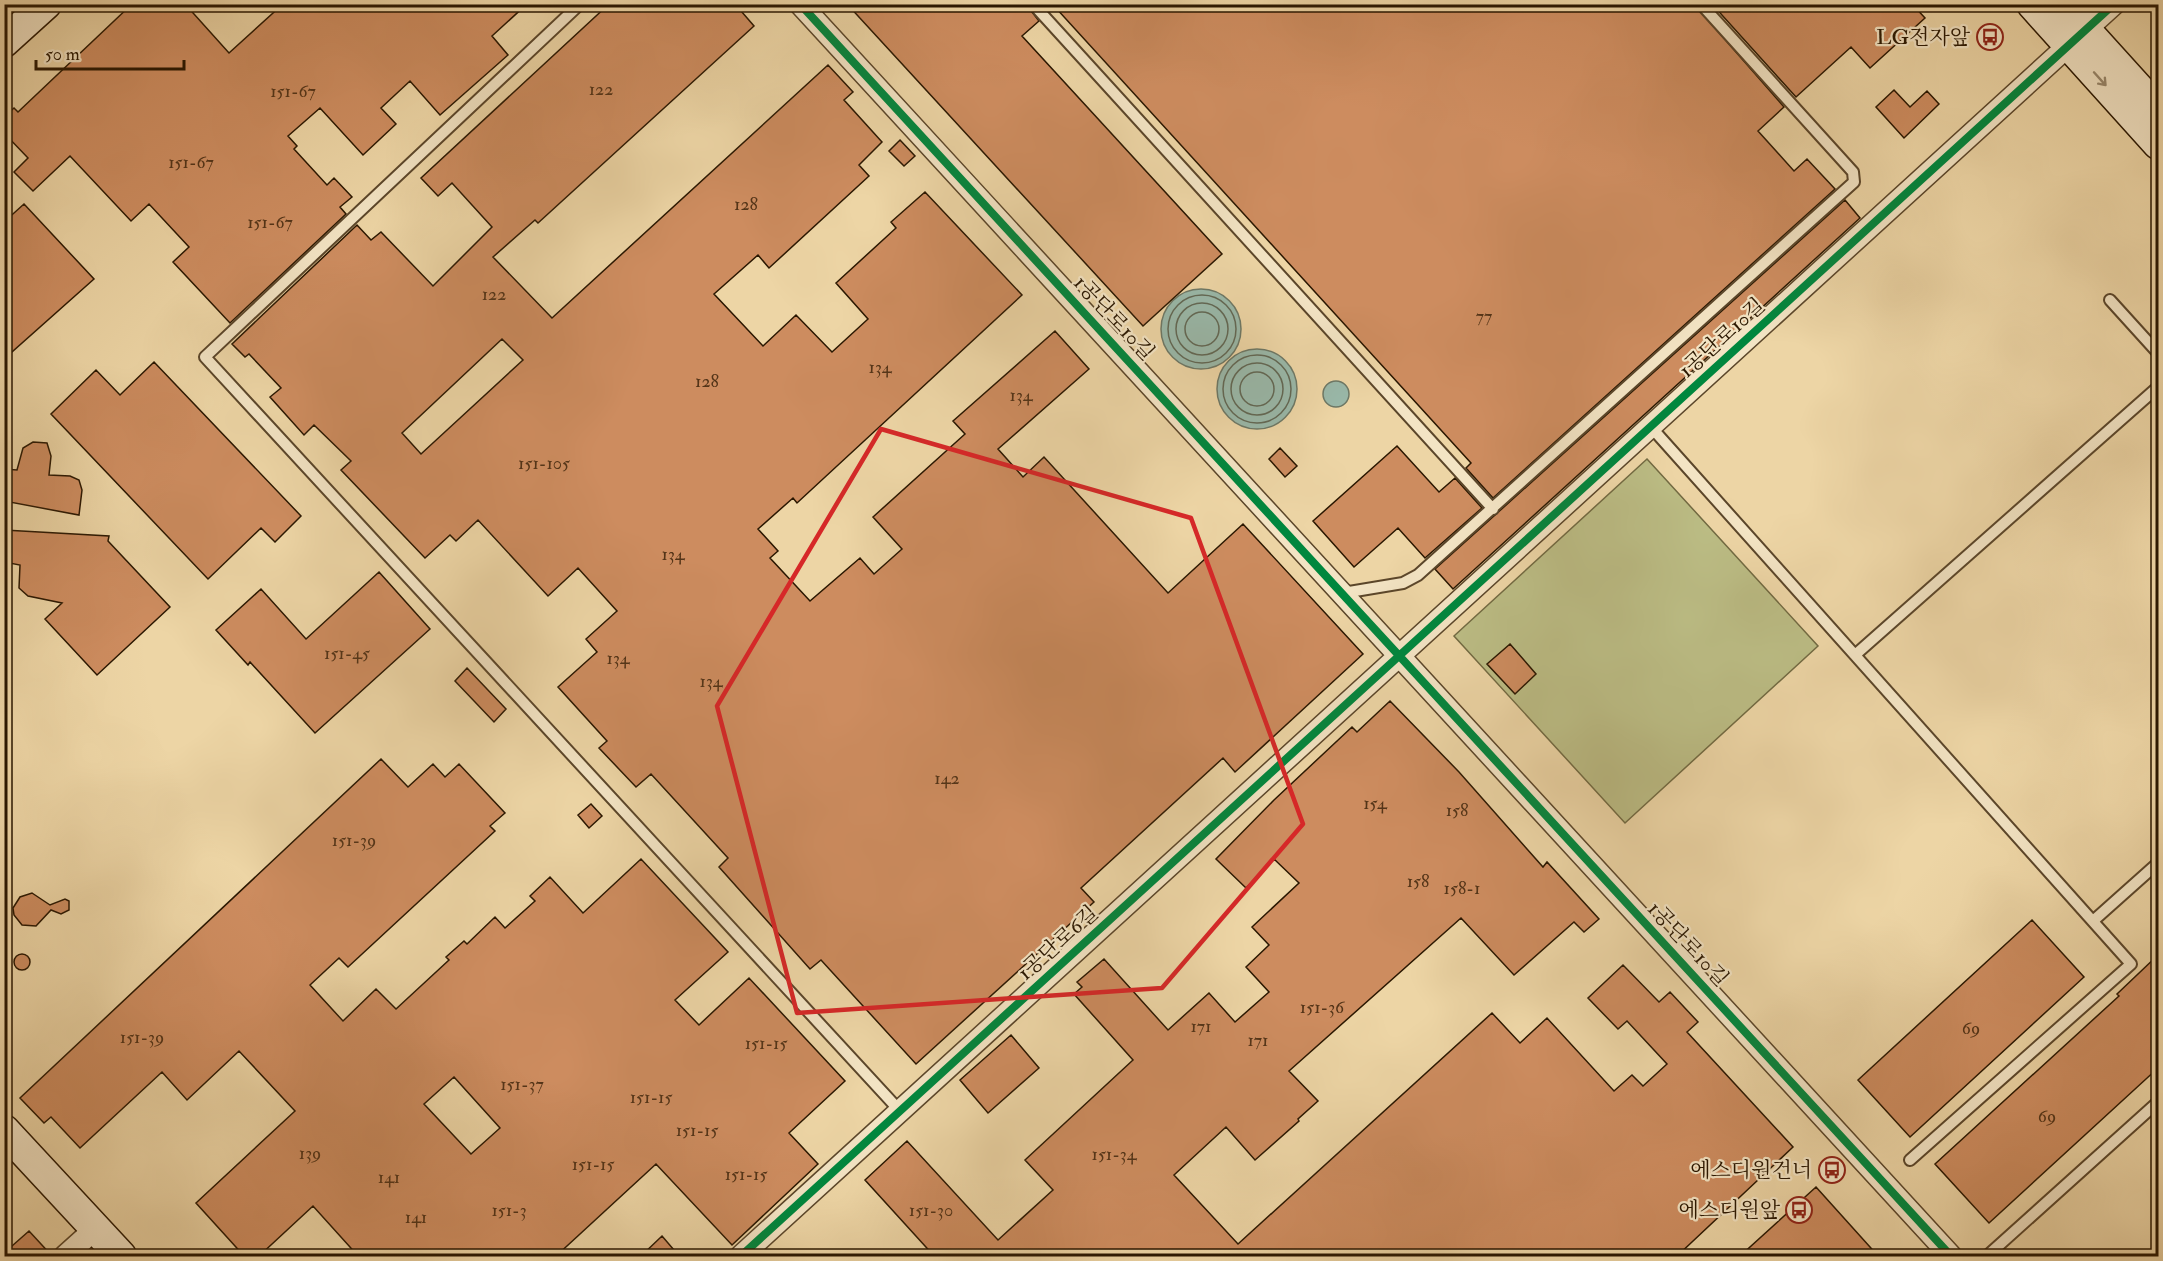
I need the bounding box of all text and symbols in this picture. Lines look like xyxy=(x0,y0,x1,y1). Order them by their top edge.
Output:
bus stop icon: LG전자앞 xyxy=(1975,22,2005,52)
place label: LG전자앞 xyxy=(1876,24,1971,51)
scale bar xyxy=(36,33,184,71)
text: 50 m xyxy=(45,43,80,66)
one-way arrow xyxy=(2092,71,2106,86)
house number: 122 xyxy=(589,78,613,101)
house number: 151-67 xyxy=(270,80,316,103)
house number: 151-67 xyxy=(168,151,214,174)
house number: 128 xyxy=(734,193,758,216)
house number: 151-67 xyxy=(247,211,293,234)
street label: 1공단로10길 xyxy=(1068,270,1160,366)
house number: 122 xyxy=(482,283,506,306)
street label: 1공단로10길 xyxy=(1673,292,1771,384)
house number: 77 xyxy=(1476,305,1492,328)
house number: 134 xyxy=(869,356,893,379)
house number: 128 xyxy=(695,370,719,393)
house number: 134 xyxy=(1010,384,1034,407)
house number: 151-105 xyxy=(518,452,570,475)
house number: 134 xyxy=(662,543,686,566)
house number: 151-45 xyxy=(324,642,370,665)
house number: 134 xyxy=(607,647,631,670)
house number: 134 xyxy=(700,670,724,693)
house number: 142 xyxy=(934,767,960,790)
house number: 154 xyxy=(1363,792,1388,815)
house number: 158 xyxy=(1446,799,1468,822)
house number: 151-39 xyxy=(332,829,376,852)
house number: 158 xyxy=(1407,870,1429,893)
house number: 158-1 xyxy=(1444,877,1480,900)
street label: 1공단로10길 xyxy=(1642,896,1734,992)
street label: 1공단로6길 xyxy=(1012,900,1104,986)
house number: 151-36 xyxy=(1300,996,1345,1019)
house number: 171 xyxy=(1190,1015,1212,1038)
house number: 69 xyxy=(1962,1017,1980,1040)
house number: 151-39 xyxy=(120,1026,164,1049)
house number: 171 xyxy=(1247,1029,1269,1052)
house number: 151-15 xyxy=(745,1032,787,1055)
house number: 151-37 xyxy=(500,1073,544,1096)
house number: 151-15 xyxy=(630,1086,672,1109)
house number: 69 xyxy=(2038,1105,2056,1128)
house number: 151-15 xyxy=(676,1119,718,1142)
house number: 139 xyxy=(299,1142,321,1165)
house number: 151-34 xyxy=(1092,1143,1138,1166)
house number: 151-15 xyxy=(572,1153,614,1176)
bus stop icon: 에스디원건너 xyxy=(1817,1155,1847,1185)
place label: 에스디원건너 xyxy=(1690,1157,1812,1184)
house number: 151-15 xyxy=(725,1163,767,1186)
house number: 141 xyxy=(378,1166,400,1189)
bus stop icon: 에스디원앞 xyxy=(1784,1195,1814,1225)
place label: 에스디원앞 xyxy=(1679,1197,1781,1224)
house number: 151-3 xyxy=(491,1199,527,1222)
house number: 151-30 xyxy=(909,1199,953,1222)
house number: 141 xyxy=(405,1206,427,1229)

